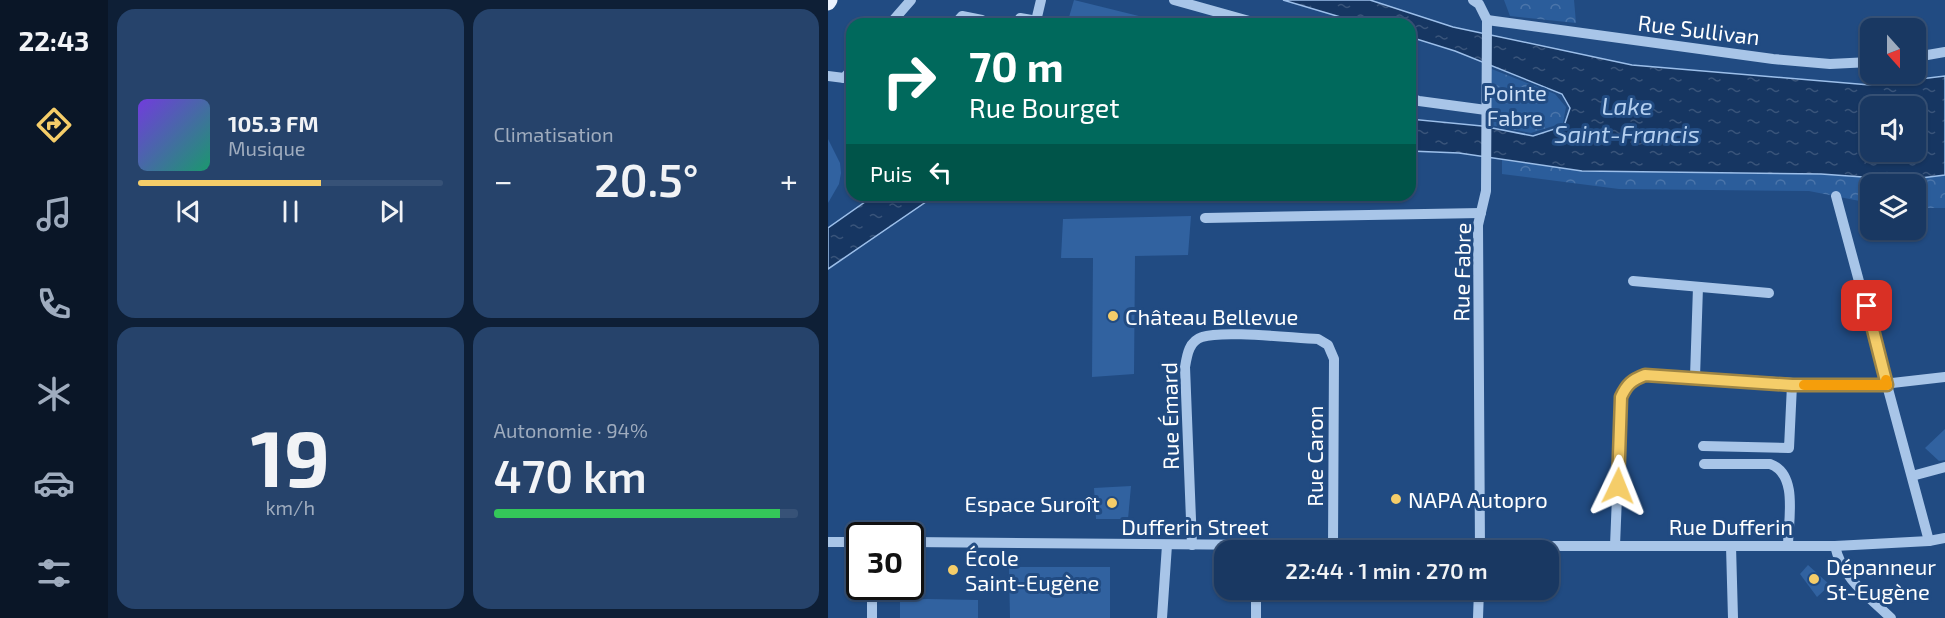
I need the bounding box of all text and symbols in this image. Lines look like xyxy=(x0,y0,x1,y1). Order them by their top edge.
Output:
street label: Rue Sullivan xyxy=(1637,9,1761,49)
north arrow xyxy=(1860,18,1926,84)
map controls xyxy=(1860,18,1926,240)
text: 22:43 xyxy=(19,24,89,56)
text: 70 m xyxy=(969,40,1064,90)
icon: right xyxy=(870,42,948,120)
park label: Pointe Fabre xyxy=(1483,79,1547,130)
text: Rue Bourget xyxy=(969,91,1120,123)
water label: Lake Saint-Francis xyxy=(1554,91,1700,148)
button: sound xyxy=(1860,96,1926,162)
icon: directions xyxy=(33,104,75,146)
text: 105.3 FM xyxy=(228,110,319,136)
text: Climatisation xyxy=(494,122,614,146)
text: Musique xyxy=(228,136,306,160)
text: 20.5° xyxy=(594,152,699,206)
icon: left xyxy=(924,156,957,189)
text: − xyxy=(494,160,513,200)
text: + xyxy=(780,160,798,200)
text: Puis xyxy=(870,160,912,186)
button: layers xyxy=(1860,174,1926,240)
icon: music xyxy=(33,193,75,235)
icon: previous xyxy=(172,195,205,228)
icon: pause xyxy=(274,195,307,228)
icon: next xyxy=(375,195,408,228)
street label: Rue Fabre xyxy=(1447,222,1475,322)
pin xyxy=(1841,280,1892,331)
icon: phone xyxy=(33,283,75,325)
icon: arrive xyxy=(1850,289,1883,322)
place label: Château Bellevue xyxy=(1125,303,1298,329)
marker: Château Bellevue xyxy=(1106,309,1120,323)
street label: Rue Émard xyxy=(1155,362,1183,470)
icon: climate xyxy=(33,373,75,415)
street label: Rue Caron xyxy=(1301,405,1327,507)
text: 19 xyxy=(250,409,330,503)
text: Autonomie · 94% xyxy=(494,418,648,442)
text: 470 km xyxy=(494,448,647,502)
position arrow xyxy=(1586,454,1650,518)
icon: car xyxy=(33,462,75,504)
place label: NAPA Autopro xyxy=(1408,486,1548,512)
place label: Espace Suroît xyxy=(965,490,1100,516)
marker: NAPA Autopro xyxy=(1389,492,1403,506)
text: km/h xyxy=(265,495,315,519)
marker: Espace Suroît xyxy=(1105,496,1119,510)
street label: Dufferin Street xyxy=(1121,513,1269,539)
street label: Rue Dufferin xyxy=(1669,513,1793,539)
speed limit sign: 30 xyxy=(846,522,924,600)
place label: École Saint-Eugène xyxy=(965,544,1099,595)
icon: filters xyxy=(33,552,75,594)
place label: Dépanneur St-Eugène xyxy=(1826,553,1936,604)
text: 22:44 · 1 min · 270 m xyxy=(1285,557,1488,583)
marker: École Saint-Eugène xyxy=(946,563,960,577)
marker: Dépanneur St-Eugène xyxy=(1807,572,1821,586)

